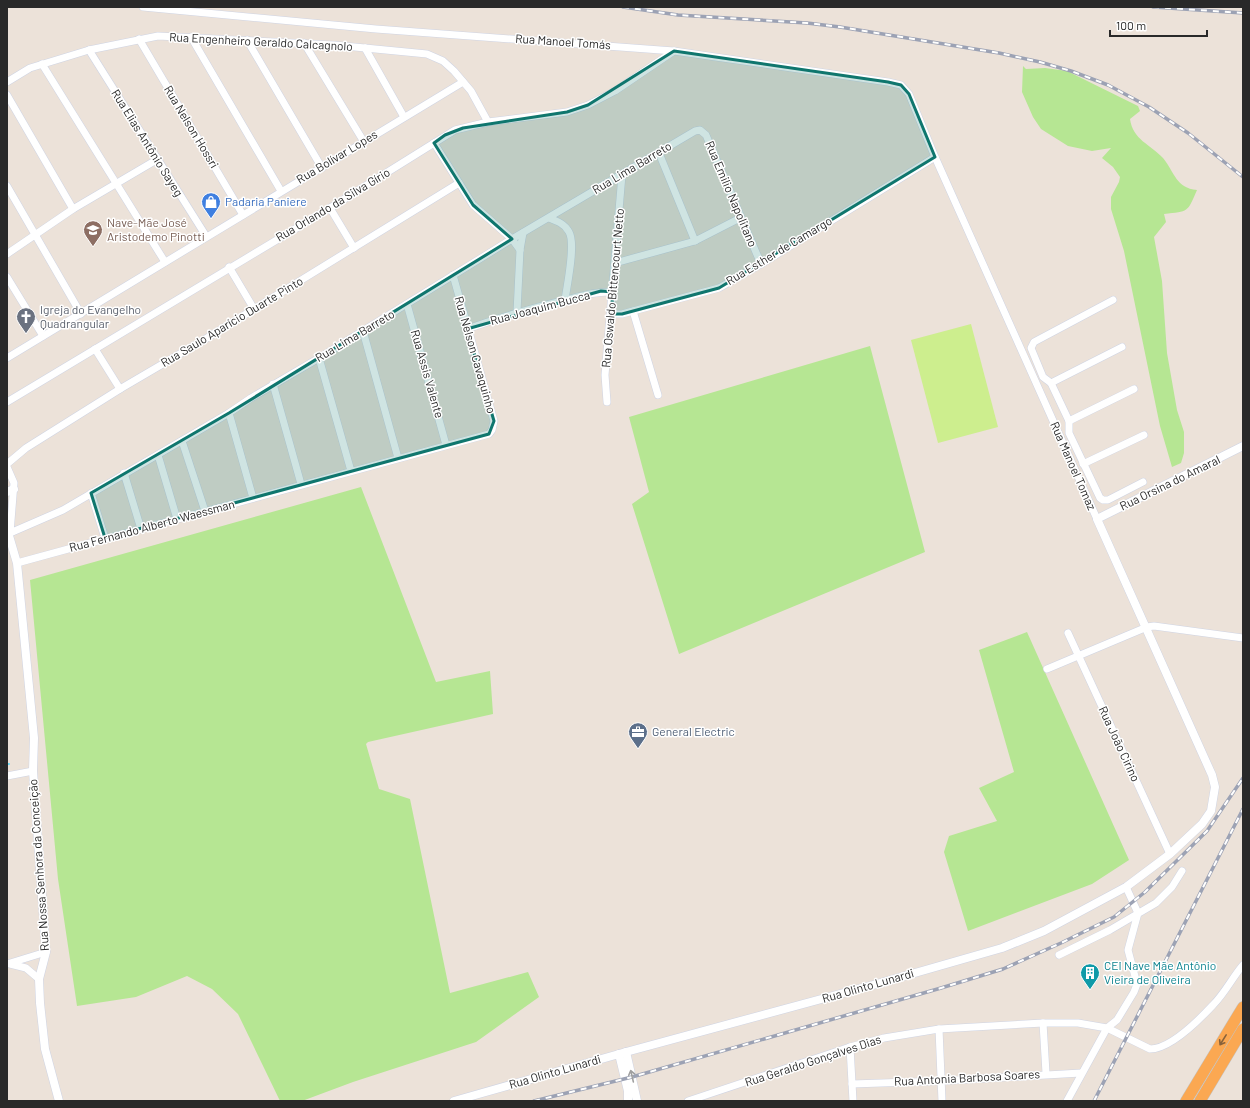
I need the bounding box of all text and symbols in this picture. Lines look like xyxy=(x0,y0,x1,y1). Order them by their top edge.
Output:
scale bar xyxy=(1110,12,1207,38)
text: 100 m xyxy=(1116,18,1146,32)
street label: Rua Engenheiro Geraldo Calcagnolo xyxy=(169,29,353,53)
street label: Rua Manoel Tomás xyxy=(515,31,612,51)
street label: Rua Nelson Hossri xyxy=(162,83,222,170)
street label: Rua Elias Antônio Sayeg xyxy=(109,86,187,199)
street label: Rua Bolívar Lopes xyxy=(293,126,380,186)
street label: Rua Lima Barreto xyxy=(589,138,674,196)
street label: Rua Emilio Napolitano xyxy=(703,138,761,249)
street label: Rua Orlando da Silva Gírio xyxy=(273,164,392,244)
shop icon: Padaria Paniere xyxy=(200,191,222,219)
place label: Padaria Paniere xyxy=(225,194,307,208)
street label: Rua Oswaldo Bittencourt Netto xyxy=(598,208,626,368)
street label: Rua Esther de Camargo xyxy=(723,213,834,287)
place label: Nave-Mãe José Aristodemo Pinotti xyxy=(107,215,205,243)
school or university icon: Nave-Mãe José Aristodemo Pinotti xyxy=(82,219,104,247)
street label: Rua Saulo Aparício Duarte Pinto xyxy=(158,273,305,369)
street label: Rua Joaquim Bucca xyxy=(488,287,591,327)
street label: Rua Nelson Cavaquinho xyxy=(453,295,499,415)
place label: Igreja do Evangelho Quadrangular xyxy=(40,302,141,330)
church icon: Igreja do Evangelho Quadrangular xyxy=(15,306,37,334)
street label: Rua Lima Barreto xyxy=(312,306,397,364)
street label: Rua Assis Valente xyxy=(409,328,447,419)
street label: Rua Manoel Tomaz xyxy=(1048,419,1100,512)
street label: Rua Orsina do Amaral xyxy=(1117,452,1222,513)
street label: Rua Fernando Alberto Waessman xyxy=(67,496,236,554)
street label: Rua João Cirino xyxy=(1096,704,1143,783)
office icon: General Electric xyxy=(627,721,649,749)
place label: General Electric xyxy=(652,724,735,738)
street label: Rua Nossa Senhora da Conceição xyxy=(25,779,51,951)
place label: CEI Nave Mãe Antônio Vieira de Oliveira xyxy=(1104,958,1216,986)
building icon: CEI Nave Mãe Antônio Vieira de Oliveira xyxy=(1079,962,1101,990)
street label: Rua Olinto Lunardi xyxy=(820,965,915,1005)
street label: Rua Geraldo Gonçalves Dias xyxy=(743,1031,883,1089)
one-way arrow xyxy=(1218,1034,1226,1046)
street label: Rua Olinto Lunardi xyxy=(507,1051,602,1091)
street label: Rua Antonia Barbosa Soares xyxy=(894,1066,1041,1088)
one-way arrow xyxy=(628,1070,636,1083)

